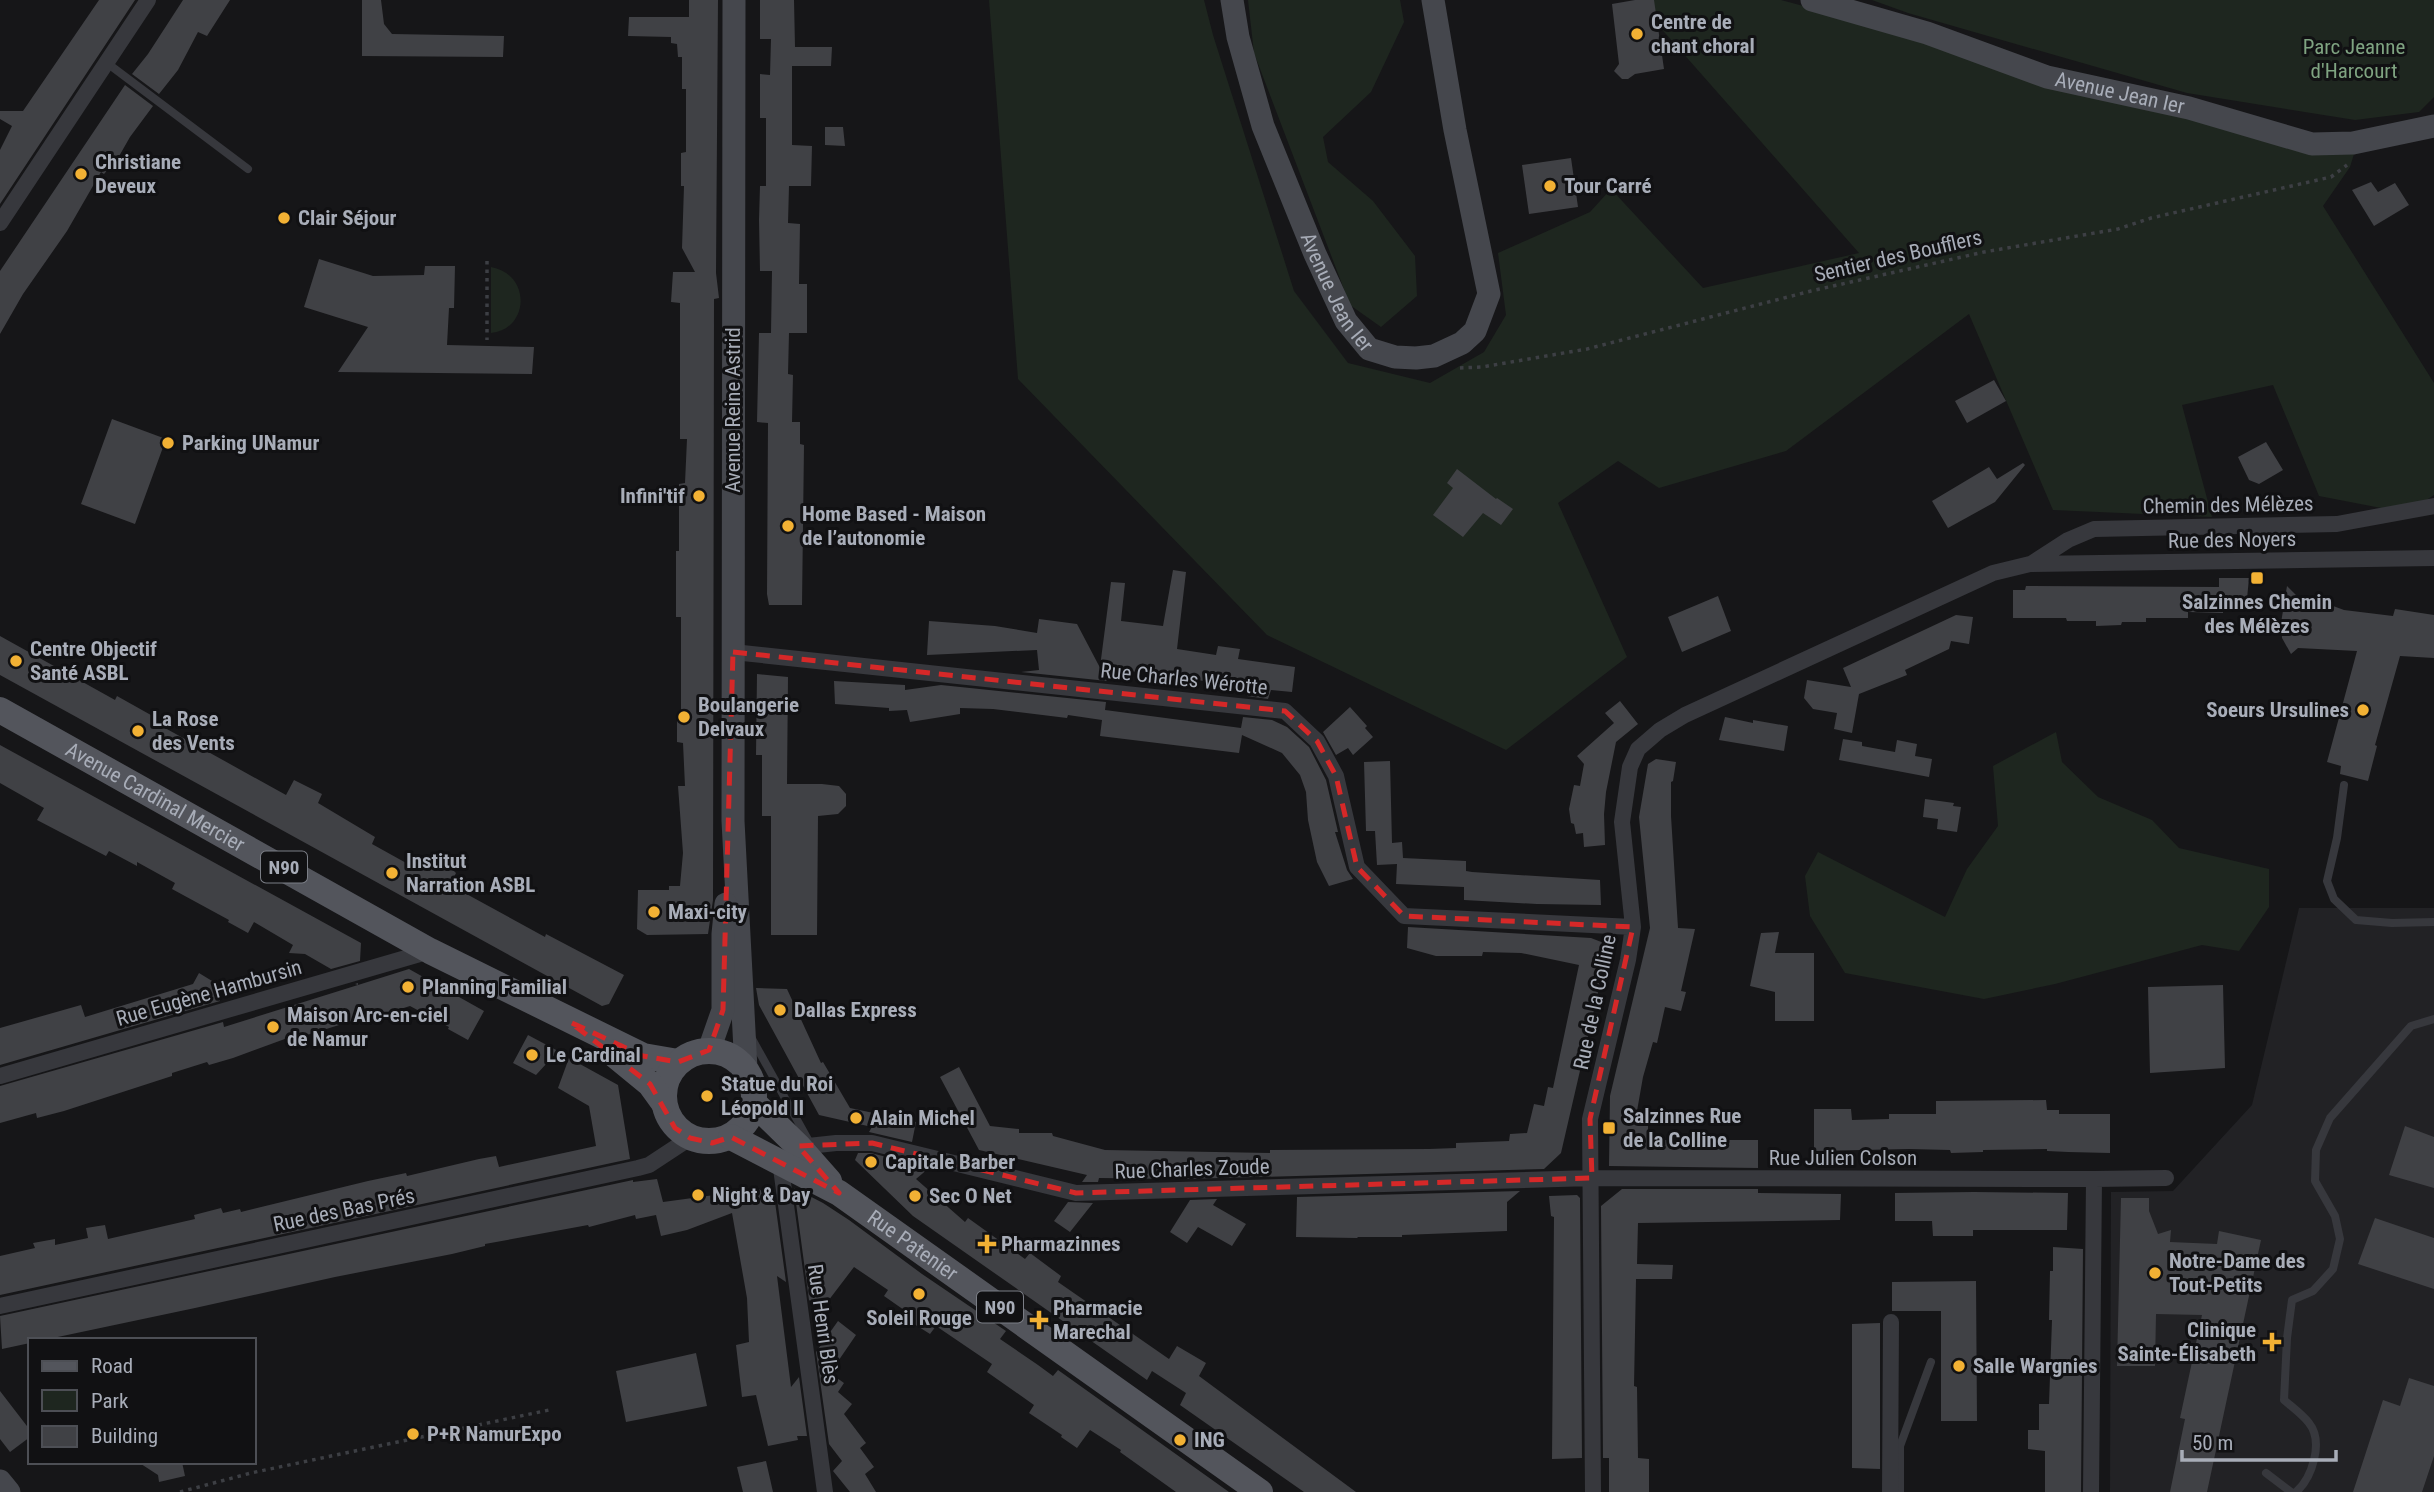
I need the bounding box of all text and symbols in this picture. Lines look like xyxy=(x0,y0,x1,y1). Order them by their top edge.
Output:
place label: Centre de chant choral xyxy=(1651,10,1755,58)
marker: Centre de chant choral xyxy=(1629,26,1645,42)
park label: Parc Jeanne d'Harcourt xyxy=(2303,35,2405,83)
street label: Avenue Jean Ier xyxy=(2053,67,2187,119)
place label: Christiane Deveux xyxy=(95,150,181,198)
marker: Christiane Deveux xyxy=(73,166,89,182)
place label: Tour Carré xyxy=(1564,174,1651,198)
marker: Tour Carré xyxy=(1542,178,1558,194)
place label: Clair Séjour xyxy=(298,206,397,230)
marker: Clair Séjour xyxy=(276,210,292,226)
street label: Sentier des Boufflers xyxy=(1812,225,1984,287)
street label: Avenue Jean Ier xyxy=(1296,229,1378,356)
street label: Avenue Reine Astrid xyxy=(721,327,745,493)
place label: Parking UNamur xyxy=(182,431,319,455)
marker: Parking UNamur xyxy=(160,435,176,451)
place label: Infini'tif xyxy=(620,484,685,508)
marker: Infini'tif xyxy=(691,488,707,504)
street label: Chemin des Mélèzes xyxy=(2142,492,2314,518)
place label: Home Based - Maison de l’autonomie xyxy=(802,502,986,550)
marker: Home Based - Maison de l’autonomie xyxy=(780,518,796,534)
street label: Rue des Noyers xyxy=(2168,527,2296,553)
marker: Salzinnes Chemin des Mélèzes xyxy=(2249,570,2265,586)
place label: Salzinnes Chemin des Mélèzes xyxy=(2182,590,2332,638)
place label: Centre Objectif Santé ASBL xyxy=(30,637,157,685)
marker: Centre Objectif Santé ASBL xyxy=(8,653,24,669)
street label: Rue Charles Wérotte xyxy=(1099,658,1269,700)
place label: Boulangerie Delvaux xyxy=(698,693,799,741)
place label: Soeurs Ursulines xyxy=(2206,698,2349,722)
marker: Soeurs Ursulines xyxy=(2355,702,2371,718)
place label: La Rose des Vents xyxy=(152,707,235,755)
marker: Boulangerie Delvaux xyxy=(676,709,692,725)
marker: La Rose des Vents xyxy=(130,723,146,739)
street label: Avenue Cardinal Mercier xyxy=(62,737,249,857)
place label: Institut Narration ASBL xyxy=(406,849,535,897)
road number: N90 xyxy=(261,852,307,882)
marker: Institut Narration ASBL xyxy=(384,865,400,881)
place label: Maxi-city xyxy=(668,900,748,924)
marker: Maxi-city xyxy=(646,904,662,920)
street label: Rue de la Colline xyxy=(1569,932,1621,1072)
street label: Rue Eugène Hambursin xyxy=(114,955,304,1031)
place label: Planning Familial xyxy=(422,975,567,999)
marker: Planning Familial xyxy=(400,979,416,995)
place label: Dallas Express xyxy=(794,998,917,1022)
marker: Dallas Express xyxy=(772,1002,788,1018)
place label: Maison Arc-en-ciel de Namur xyxy=(287,1003,448,1051)
marker: Maison Arc-en-ciel de Namur xyxy=(265,1019,281,1035)
place label: Le Cardinal xyxy=(546,1043,641,1067)
marker: Le Cardinal xyxy=(524,1047,540,1063)
place label: Statue du Roi Léopold II xyxy=(721,1072,833,1120)
marker: Statue du Roi Léopold II xyxy=(699,1088,715,1104)
place label: Salzinnes Rue de la Colline xyxy=(1623,1104,1741,1152)
place label: Alain Michel xyxy=(870,1106,975,1130)
marker: Alain Michel xyxy=(848,1110,864,1126)
marker: Salzinnes Rue de la Colline xyxy=(1601,1120,1617,1136)
street label: Rue Julien Colson xyxy=(1769,1146,1917,1170)
place label: Capitale Barber xyxy=(885,1150,1015,1174)
marker: Capitale Barber xyxy=(863,1154,879,1170)
street label: Rue Charles Zoude xyxy=(1114,1154,1270,1184)
street label: Rue des Bas Prés xyxy=(271,1183,417,1237)
place label: Night & Day xyxy=(712,1183,811,1207)
place label: Sec O Net xyxy=(929,1184,1012,1208)
marker: Night & Day xyxy=(690,1187,706,1203)
marker: Sec O Net xyxy=(907,1188,923,1204)
street label: Rue Patenier xyxy=(863,1205,962,1285)
place label: Pharmazinnes xyxy=(1001,1232,1121,1256)
marker: Pharmazinnes xyxy=(979,1236,995,1252)
place label: Notre-Dame des Tout-Petits xyxy=(2169,1249,2305,1297)
street label: Rue Henri Blès xyxy=(803,1263,843,1385)
marker: Notre-Dame des Tout-Petits xyxy=(2147,1265,2163,1281)
marker: Soleil Rouge xyxy=(911,1286,927,1302)
road number: N90 xyxy=(977,1292,1023,1322)
place label: Pharmacie Marechal xyxy=(1053,1296,1143,1344)
place label: Soleil Rouge xyxy=(866,1306,972,1330)
marker: Pharmacie Marechal xyxy=(1031,1312,1047,1328)
place label: Clinique Sainte-Élisabeth xyxy=(2118,1318,2256,1366)
marker: Clinique Sainte-Élisabeth xyxy=(2262,1332,2282,1352)
legend xyxy=(28,1338,256,1464)
text: Road xyxy=(91,1354,133,1378)
place label: Salle Wargnies xyxy=(1973,1354,2098,1378)
marker: Salle Wargnies xyxy=(1951,1358,1967,1374)
text: Park xyxy=(91,1389,129,1413)
scale bar xyxy=(2182,1418,2336,1462)
place label: P+R NamurExpo xyxy=(427,1422,562,1446)
text: Building xyxy=(91,1424,158,1448)
marker: P+R NamurExpo xyxy=(405,1426,421,1442)
place label: ING xyxy=(1194,1428,1225,1452)
text: 50 m xyxy=(2192,1431,2233,1455)
marker: ING xyxy=(1172,1432,1188,1448)

